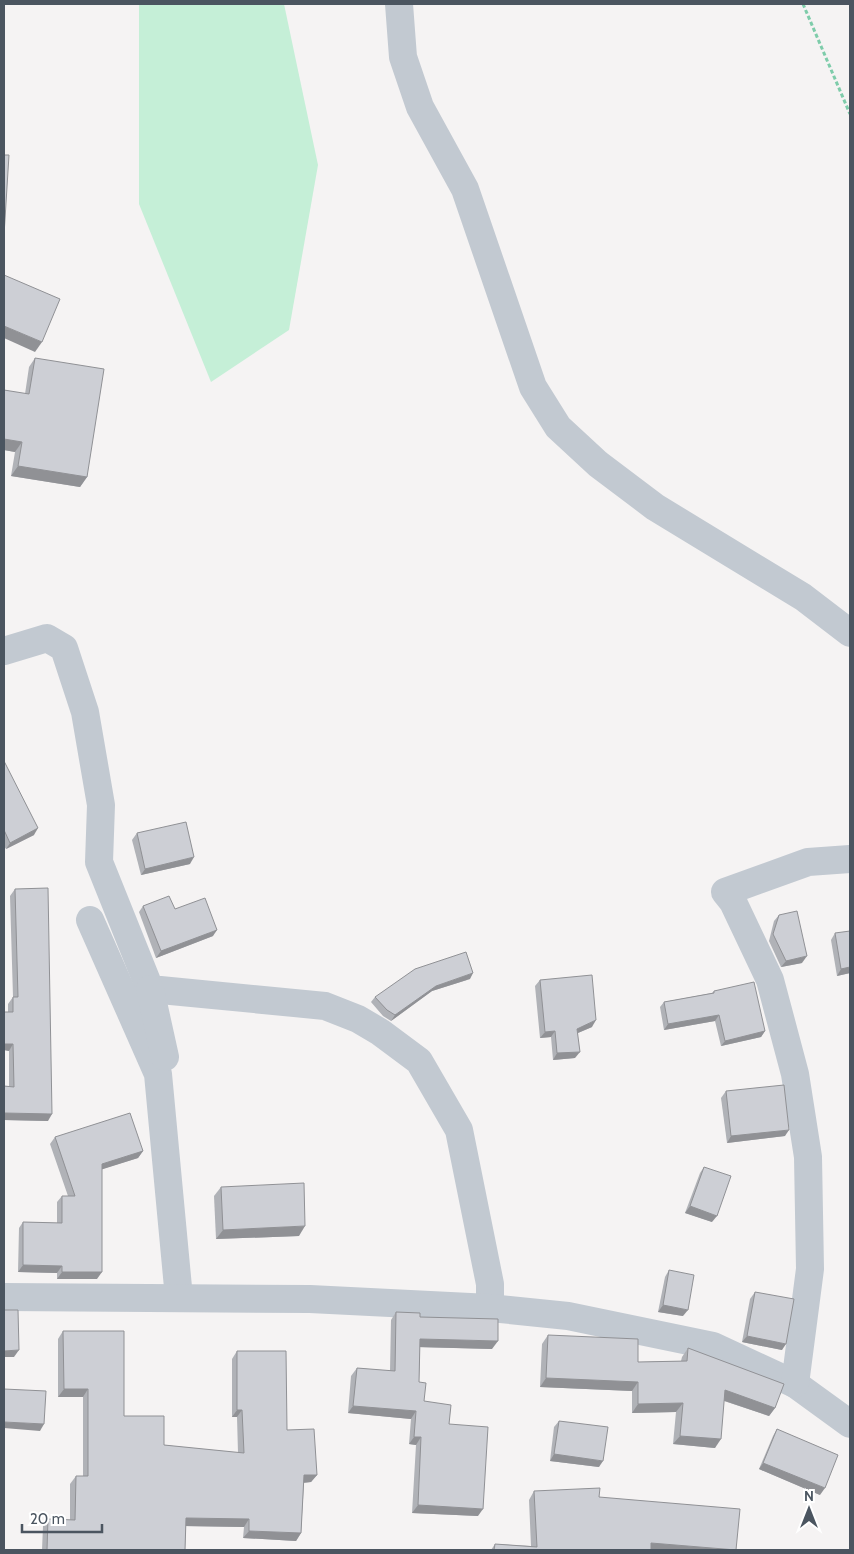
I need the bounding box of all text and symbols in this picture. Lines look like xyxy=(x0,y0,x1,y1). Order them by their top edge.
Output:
north arrow xyxy=(784,1484,834,1534)
text: N xyxy=(804,1487,814,1505)
scale bar xyxy=(22,1502,102,1534)
text: 20 m xyxy=(30,1510,65,1528)

